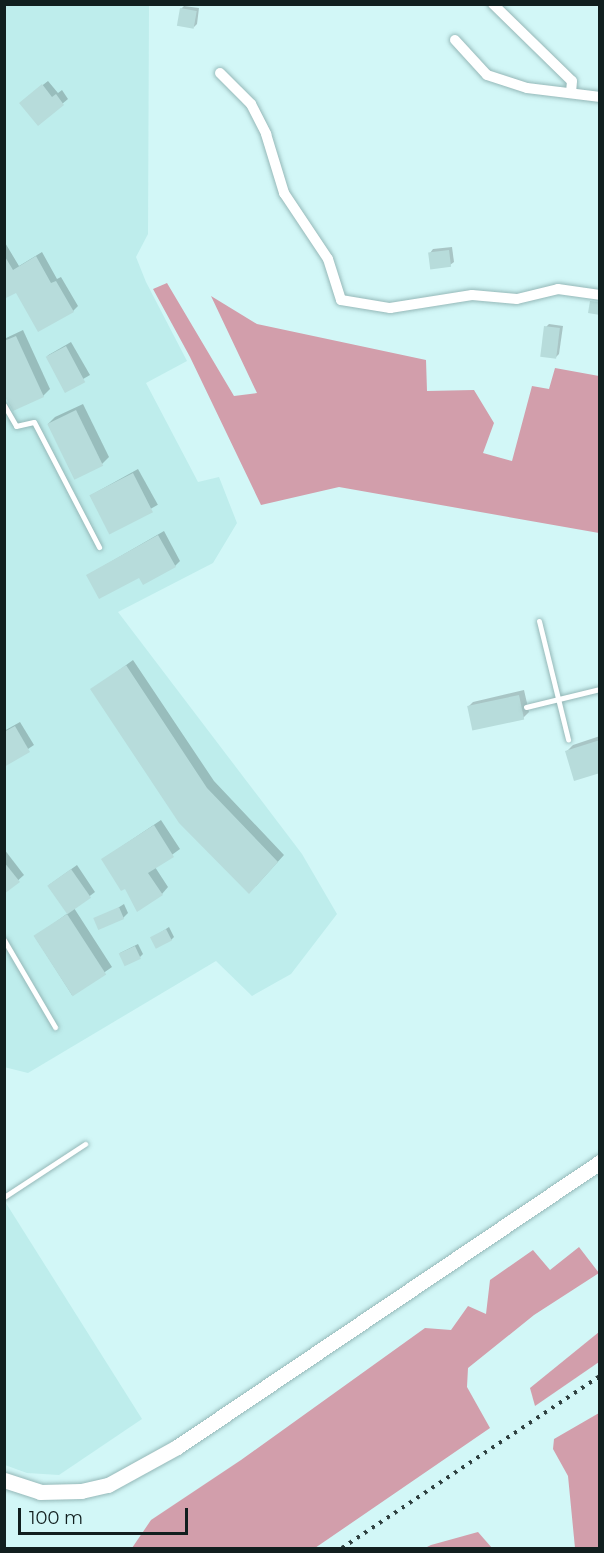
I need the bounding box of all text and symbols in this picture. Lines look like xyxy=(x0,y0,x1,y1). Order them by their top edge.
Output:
scale bar xyxy=(21,1496,190,1534)
text: 100 m xyxy=(29,1507,83,1529)

